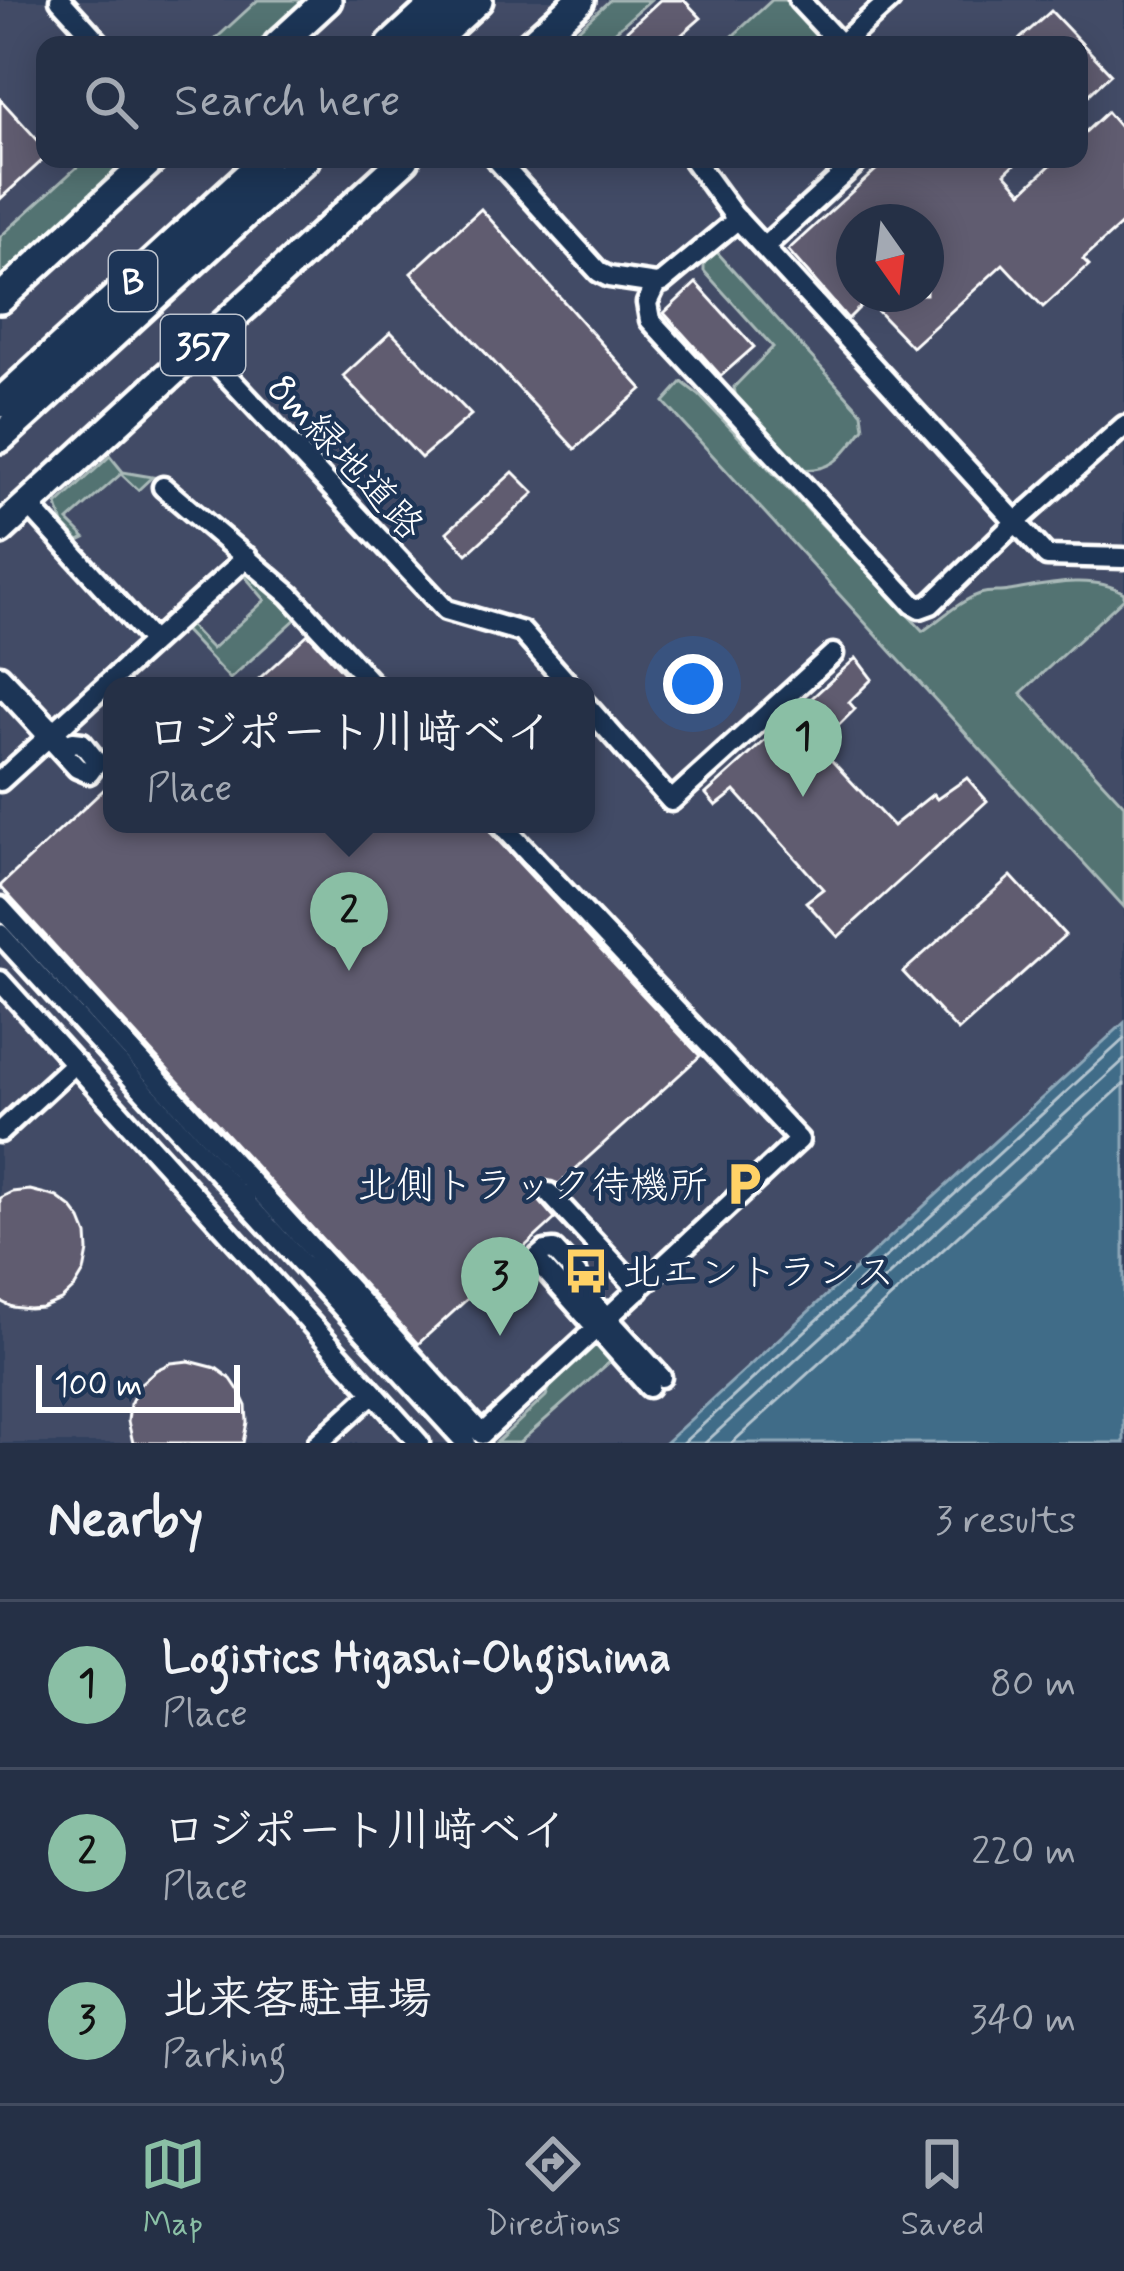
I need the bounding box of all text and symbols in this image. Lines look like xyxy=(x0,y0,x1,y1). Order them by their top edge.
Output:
search box xyxy=(36,36,1088,168)
icon: search xyxy=(78,69,144,135)
text: Search here xyxy=(174,73,401,132)
north arrow xyxy=(836,204,944,312)
road number: B xyxy=(109,251,157,311)
road number: 357 xyxy=(161,315,245,375)
street label: 8m緑地道路 xyxy=(255,365,434,552)
your location xyxy=(663,654,723,714)
popup xyxy=(103,677,595,833)
pin: 1 xyxy=(764,698,842,797)
text: ロジポート川﨑ベイ xyxy=(146,705,552,764)
text: Place xyxy=(146,764,232,815)
pin: 2 xyxy=(310,872,388,971)
parking icon: 北側トラック待機所 xyxy=(719,1159,769,1209)
place label: 北側トラック待機所 xyxy=(357,1162,708,1213)
pin: 3 xyxy=(461,1237,539,1336)
bus stop icon: 北エントランス xyxy=(561,1246,611,1296)
place label: 北エントランス xyxy=(622,1249,895,1300)
scale bar xyxy=(36,1359,240,1412)
text: 100 m xyxy=(54,1364,143,1408)
text: Nearby xyxy=(48,1488,203,1554)
text: 3 results xyxy=(935,1496,1076,1547)
text: Logistics Higashi-Ohgishima xyxy=(162,1630,671,1689)
text: 1 xyxy=(78,1659,96,1710)
text: 80 m xyxy=(990,1659,1076,1710)
text: Place xyxy=(162,1689,248,1740)
text: ロジポート川﨑ベイ xyxy=(162,1803,567,1862)
text: 2 xyxy=(77,1827,97,1878)
text: 220 m xyxy=(971,1827,1076,1878)
text: Place xyxy=(162,1862,248,1913)
text: 北来客駐車場 xyxy=(162,1971,432,2030)
text: 3 xyxy=(78,1995,96,2046)
text: 340 m xyxy=(970,1995,1076,2046)
text: Parking xyxy=(162,2030,287,2081)
tab: Map xyxy=(140,2131,206,2247)
tab: Directions xyxy=(485,2131,621,2247)
tab: Saved xyxy=(901,2131,984,2247)

